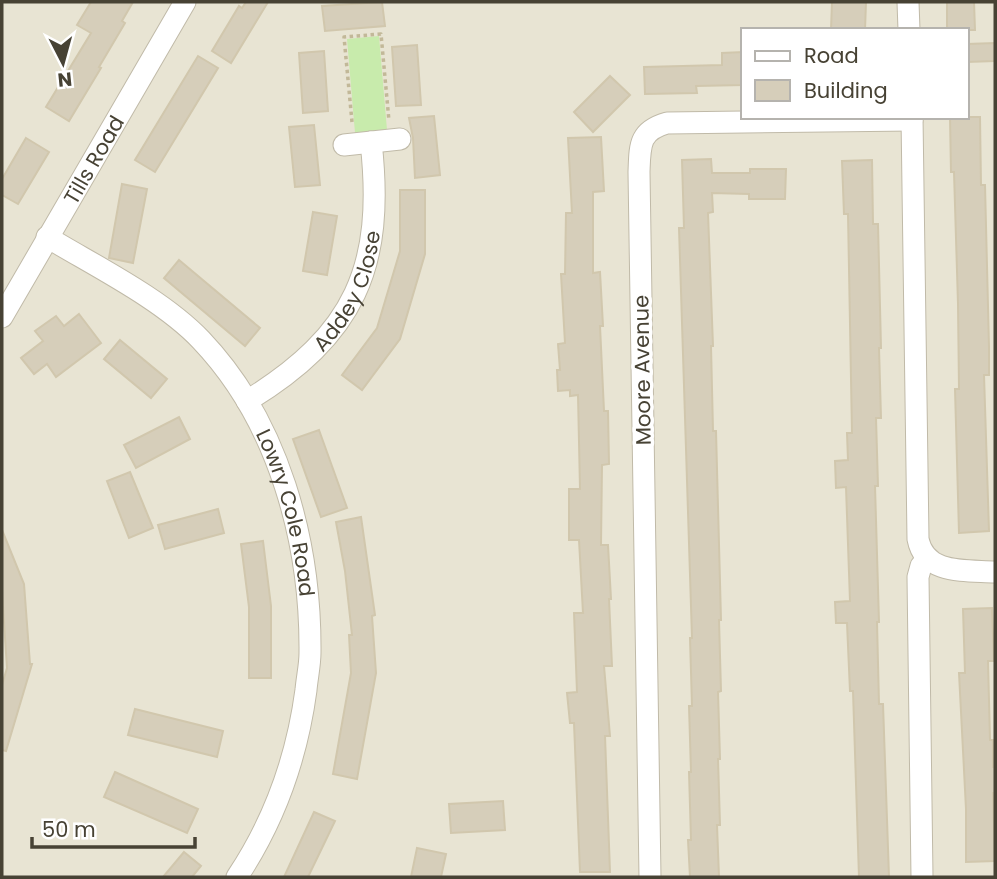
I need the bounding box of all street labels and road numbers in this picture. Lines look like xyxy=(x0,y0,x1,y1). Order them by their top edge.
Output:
street label: Tills Road xyxy=(56,110,131,209)
street label: Addey Close xyxy=(306,229,387,357)
street label: Moore Avenue xyxy=(626,295,658,445)
street label: Lowry Cole Road xyxy=(250,424,322,598)

